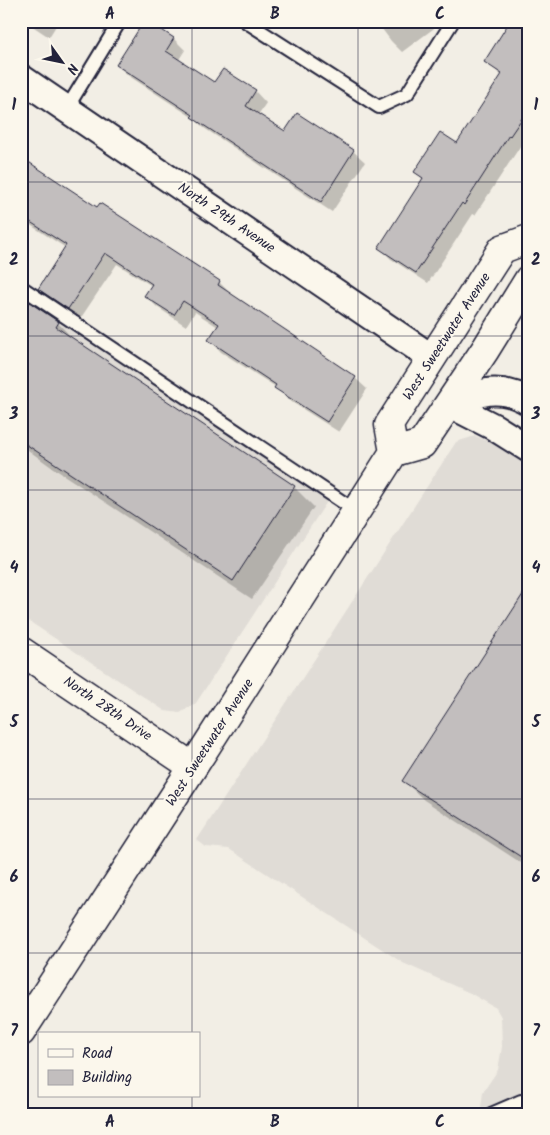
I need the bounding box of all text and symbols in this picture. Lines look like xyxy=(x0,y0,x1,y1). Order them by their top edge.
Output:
text: A xyxy=(105,2,115,27)
text: B xyxy=(270,2,280,27)
text: C xyxy=(435,2,445,27)
north arrow xyxy=(38,38,88,88)
text: N xyxy=(60,59,84,78)
text: 1 xyxy=(12,93,17,118)
text: 1 xyxy=(534,93,539,118)
street label: North 29th Avenue xyxy=(173,177,280,259)
text: 2 xyxy=(9,248,19,273)
text: 2 xyxy=(531,248,541,273)
street label: West Sweetwater Avenue xyxy=(397,268,497,405)
text: 3 xyxy=(9,402,19,427)
text: 3 xyxy=(531,402,541,427)
text: 4 xyxy=(10,556,19,581)
text: 4 xyxy=(532,556,541,581)
street label: North 28th Drive xyxy=(58,671,157,747)
street label: West Sweetwater Avenue xyxy=(160,674,260,811)
text: 5 xyxy=(9,710,20,735)
text: 5 xyxy=(531,710,542,735)
text: 6 xyxy=(10,865,19,890)
text: 6 xyxy=(532,865,541,890)
text: 7 xyxy=(10,1019,18,1044)
text: 7 xyxy=(532,1019,540,1044)
legend xyxy=(38,1032,200,1098)
text: Road xyxy=(82,1042,113,1066)
text: Building xyxy=(82,1066,132,1090)
text: A xyxy=(105,1110,115,1135)
text: B xyxy=(270,1110,280,1135)
text: C xyxy=(435,1110,445,1135)

